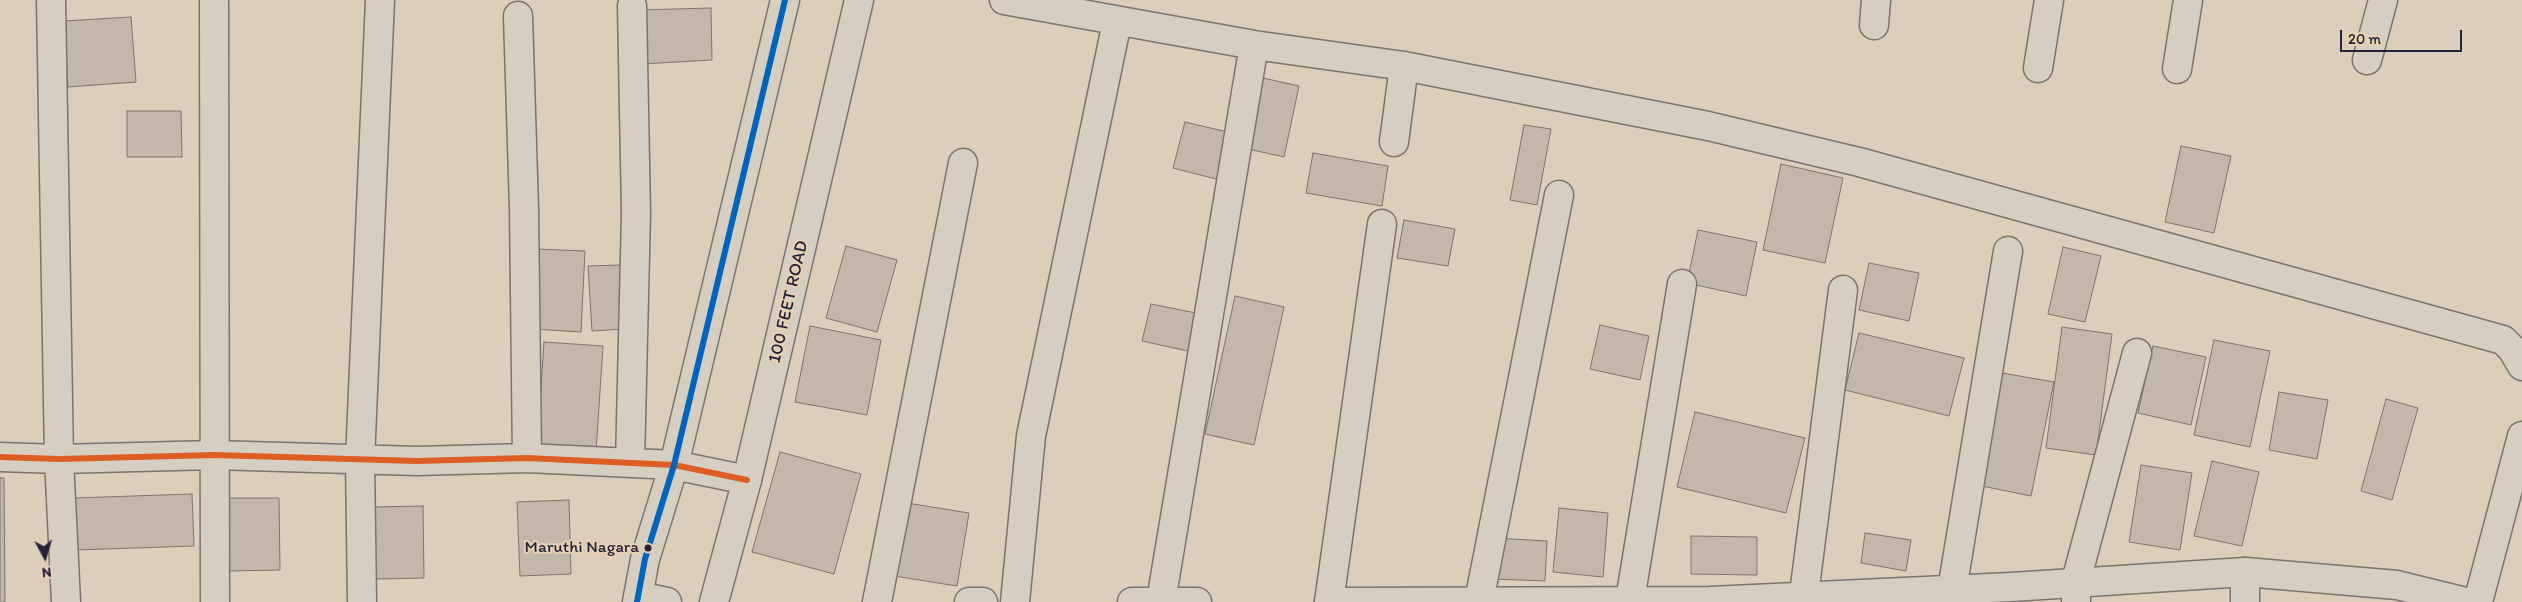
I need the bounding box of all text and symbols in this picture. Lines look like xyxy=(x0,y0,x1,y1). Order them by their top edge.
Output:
scale bar xyxy=(2342,20,2464,52)
text: 20 m xyxy=(2348,30,2381,48)
street label: 100 FEET ROAD xyxy=(764,239,814,365)
north arrow xyxy=(20,532,70,582)
place label: Maruthi Nagara xyxy=(525,538,639,558)
marker: Maruthi Nagara xyxy=(643,543,653,553)
text: N xyxy=(41,563,52,581)

